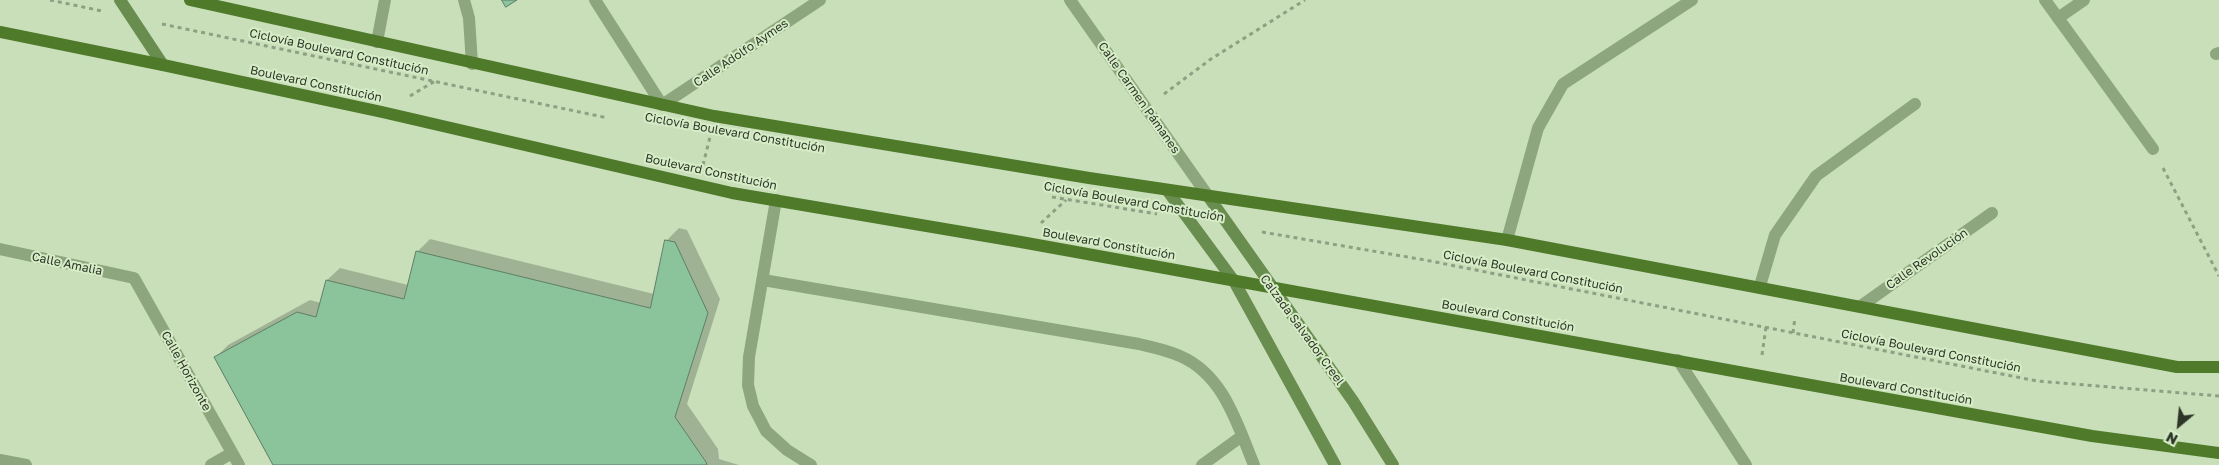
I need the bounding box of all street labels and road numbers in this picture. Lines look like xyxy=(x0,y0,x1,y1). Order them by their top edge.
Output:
street label: Calle Adolfo Aymes xyxy=(691,16,791,90)
street label: Ciclovía Boulevard Constitución xyxy=(248,26,430,78)
street label: Calle Carmen Pámanes xyxy=(1095,40,1183,156)
street label: Boulevard Constitución xyxy=(249,63,383,105)
street label: Ciclovía Boulevard Constitución xyxy=(644,110,826,156)
street label: Boulevard Constitución xyxy=(644,151,778,193)
street label: Ciclovía Boulevard Constitución xyxy=(1043,179,1225,225)
street label: Boulevard Constitución xyxy=(1042,225,1176,263)
street label: Calle Revolución xyxy=(1883,225,1971,293)
street label: Ciclovía Boulevard Constitución xyxy=(1442,247,1624,297)
street label: Calle Amalia xyxy=(30,249,104,279)
street label: Calzada Salvador Creel xyxy=(1257,272,1347,388)
street label: Boulevard Constitución xyxy=(1441,297,1575,335)
street label: Ciclovía Boulevard Constitución xyxy=(1840,326,2022,376)
street label: Calle Horizonte xyxy=(158,329,214,413)
street label: Boulevard Constitución xyxy=(1839,370,1973,408)

